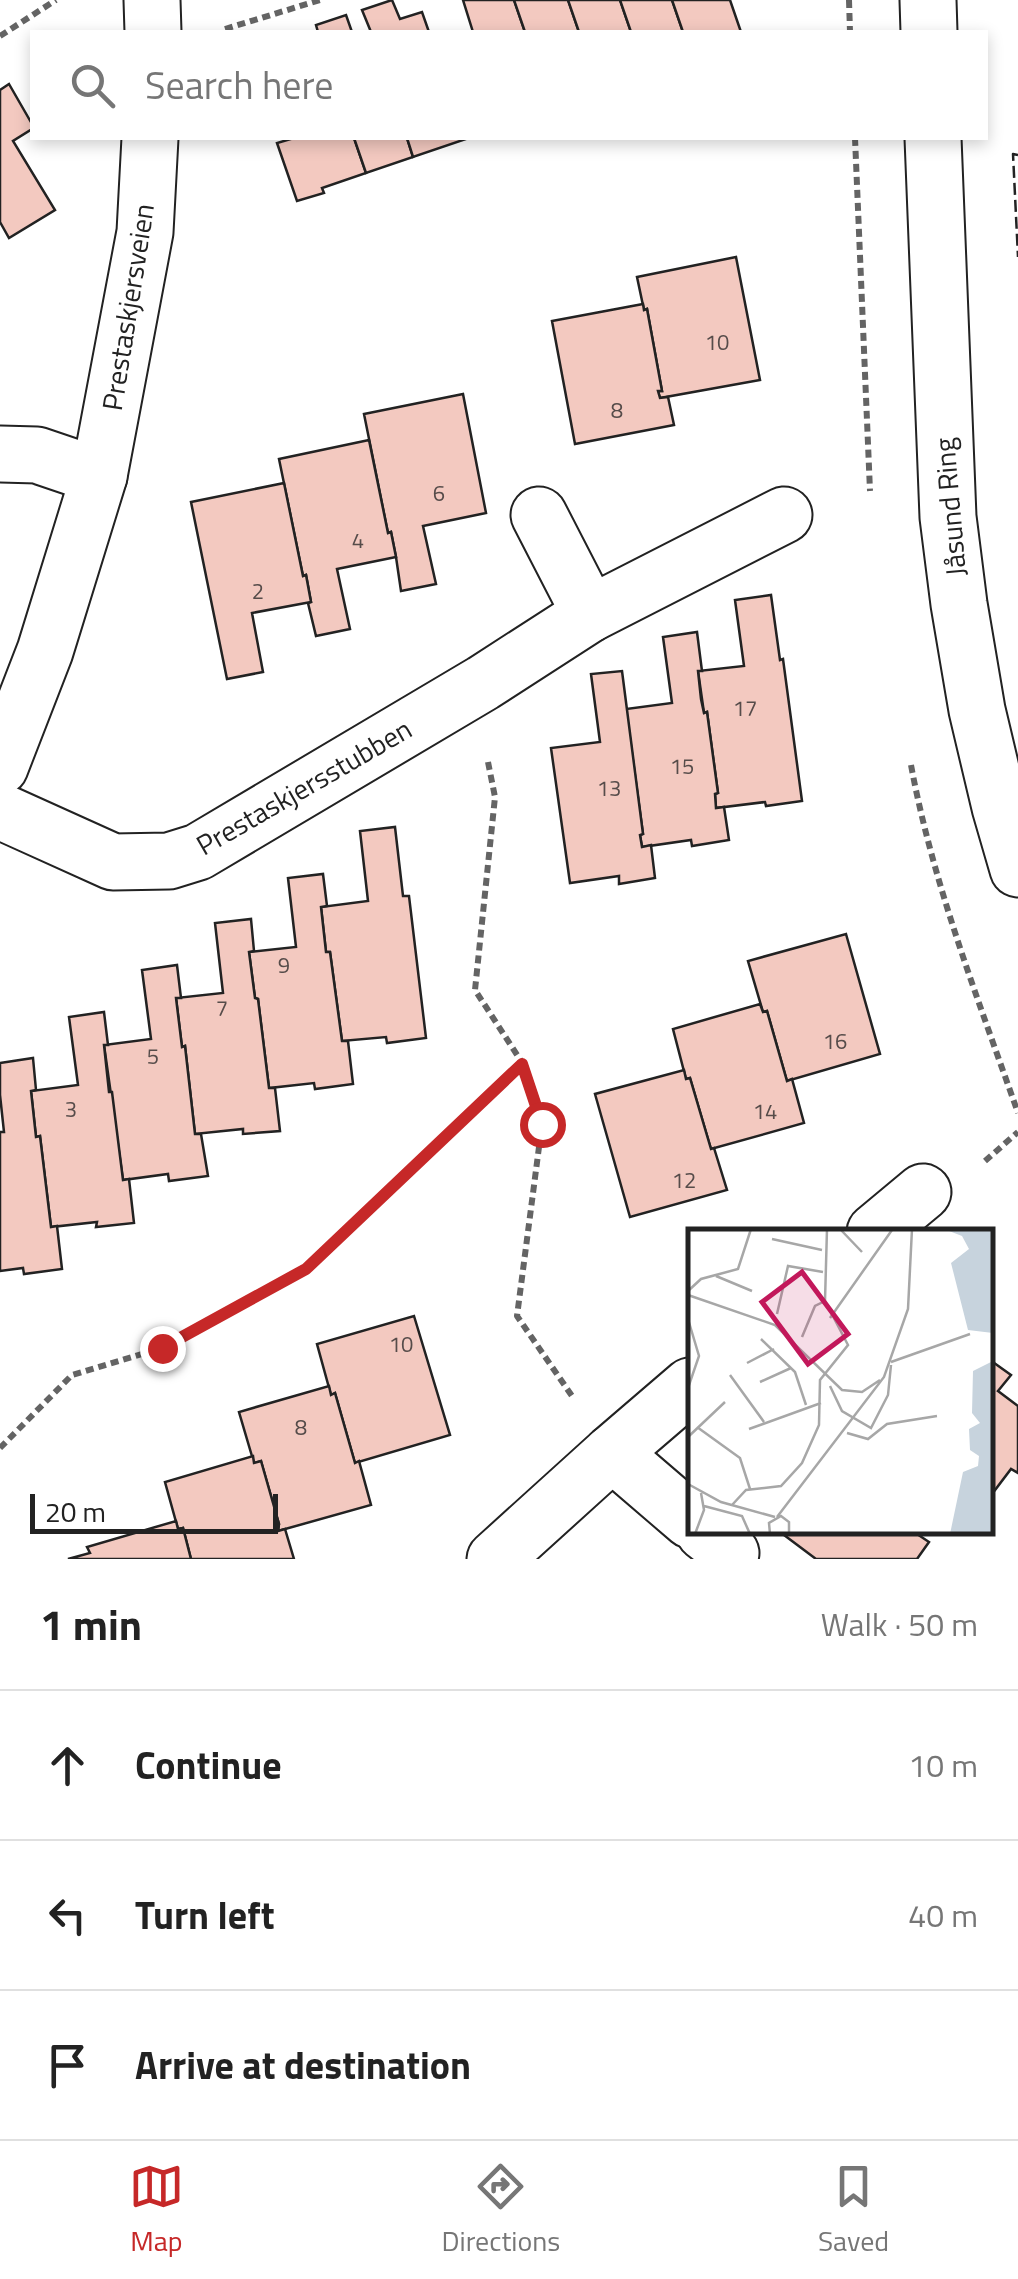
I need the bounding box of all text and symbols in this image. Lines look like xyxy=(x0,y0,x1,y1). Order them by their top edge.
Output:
search box xyxy=(30,30,988,140)
text: Search here xyxy=(145,56,333,114)
icon: search xyxy=(65,58,120,113)
street label: Prestaskjersveien xyxy=(90,200,165,413)
house number: 10 xyxy=(705,325,729,359)
house number: 8 xyxy=(611,393,623,427)
street label: Jåsund Ring xyxy=(922,436,977,578)
house number: 6 xyxy=(433,476,445,510)
house number: 4 xyxy=(352,523,364,557)
house number: 2 xyxy=(252,574,264,608)
house number: 17 xyxy=(733,691,757,725)
street label: Prestaskjersstubben xyxy=(188,707,420,866)
house number: 15 xyxy=(670,749,694,783)
house number: 13 xyxy=(597,771,621,805)
house number: 9 xyxy=(278,948,290,982)
house number: 7 xyxy=(216,991,228,1025)
house number: 16 xyxy=(823,1024,847,1058)
house number: 5 xyxy=(147,1039,159,1073)
house number: 3 xyxy=(65,1092,77,1126)
house number: 14 xyxy=(753,1094,777,1128)
route start xyxy=(520,1102,566,1148)
house number: 12 xyxy=(672,1163,696,1197)
inset map xyxy=(688,1229,993,1534)
route end xyxy=(140,1326,186,1372)
house number: 10 xyxy=(389,1327,413,1361)
house number: 8 xyxy=(295,1410,307,1444)
scale bar xyxy=(30,1489,278,1534)
text: 20 m xyxy=(45,1490,106,1533)
text: 1 min xyxy=(40,1592,142,1656)
text: Walk · 50 m xyxy=(821,1600,978,1648)
text: Continue xyxy=(135,1736,282,1794)
icon: ahead xyxy=(40,1738,95,1793)
text: 10 m xyxy=(908,1741,978,1789)
text: Turn left xyxy=(135,1886,275,1944)
icon: left xyxy=(40,1888,95,1943)
text: 40 m xyxy=(908,1891,978,1939)
text: Arrive at destination xyxy=(135,2036,471,2094)
icon: arrive xyxy=(40,2038,95,2093)
tab: Map xyxy=(129,2159,184,2262)
tab: Directions xyxy=(442,2159,560,2262)
tab: Saved xyxy=(818,2159,889,2262)

